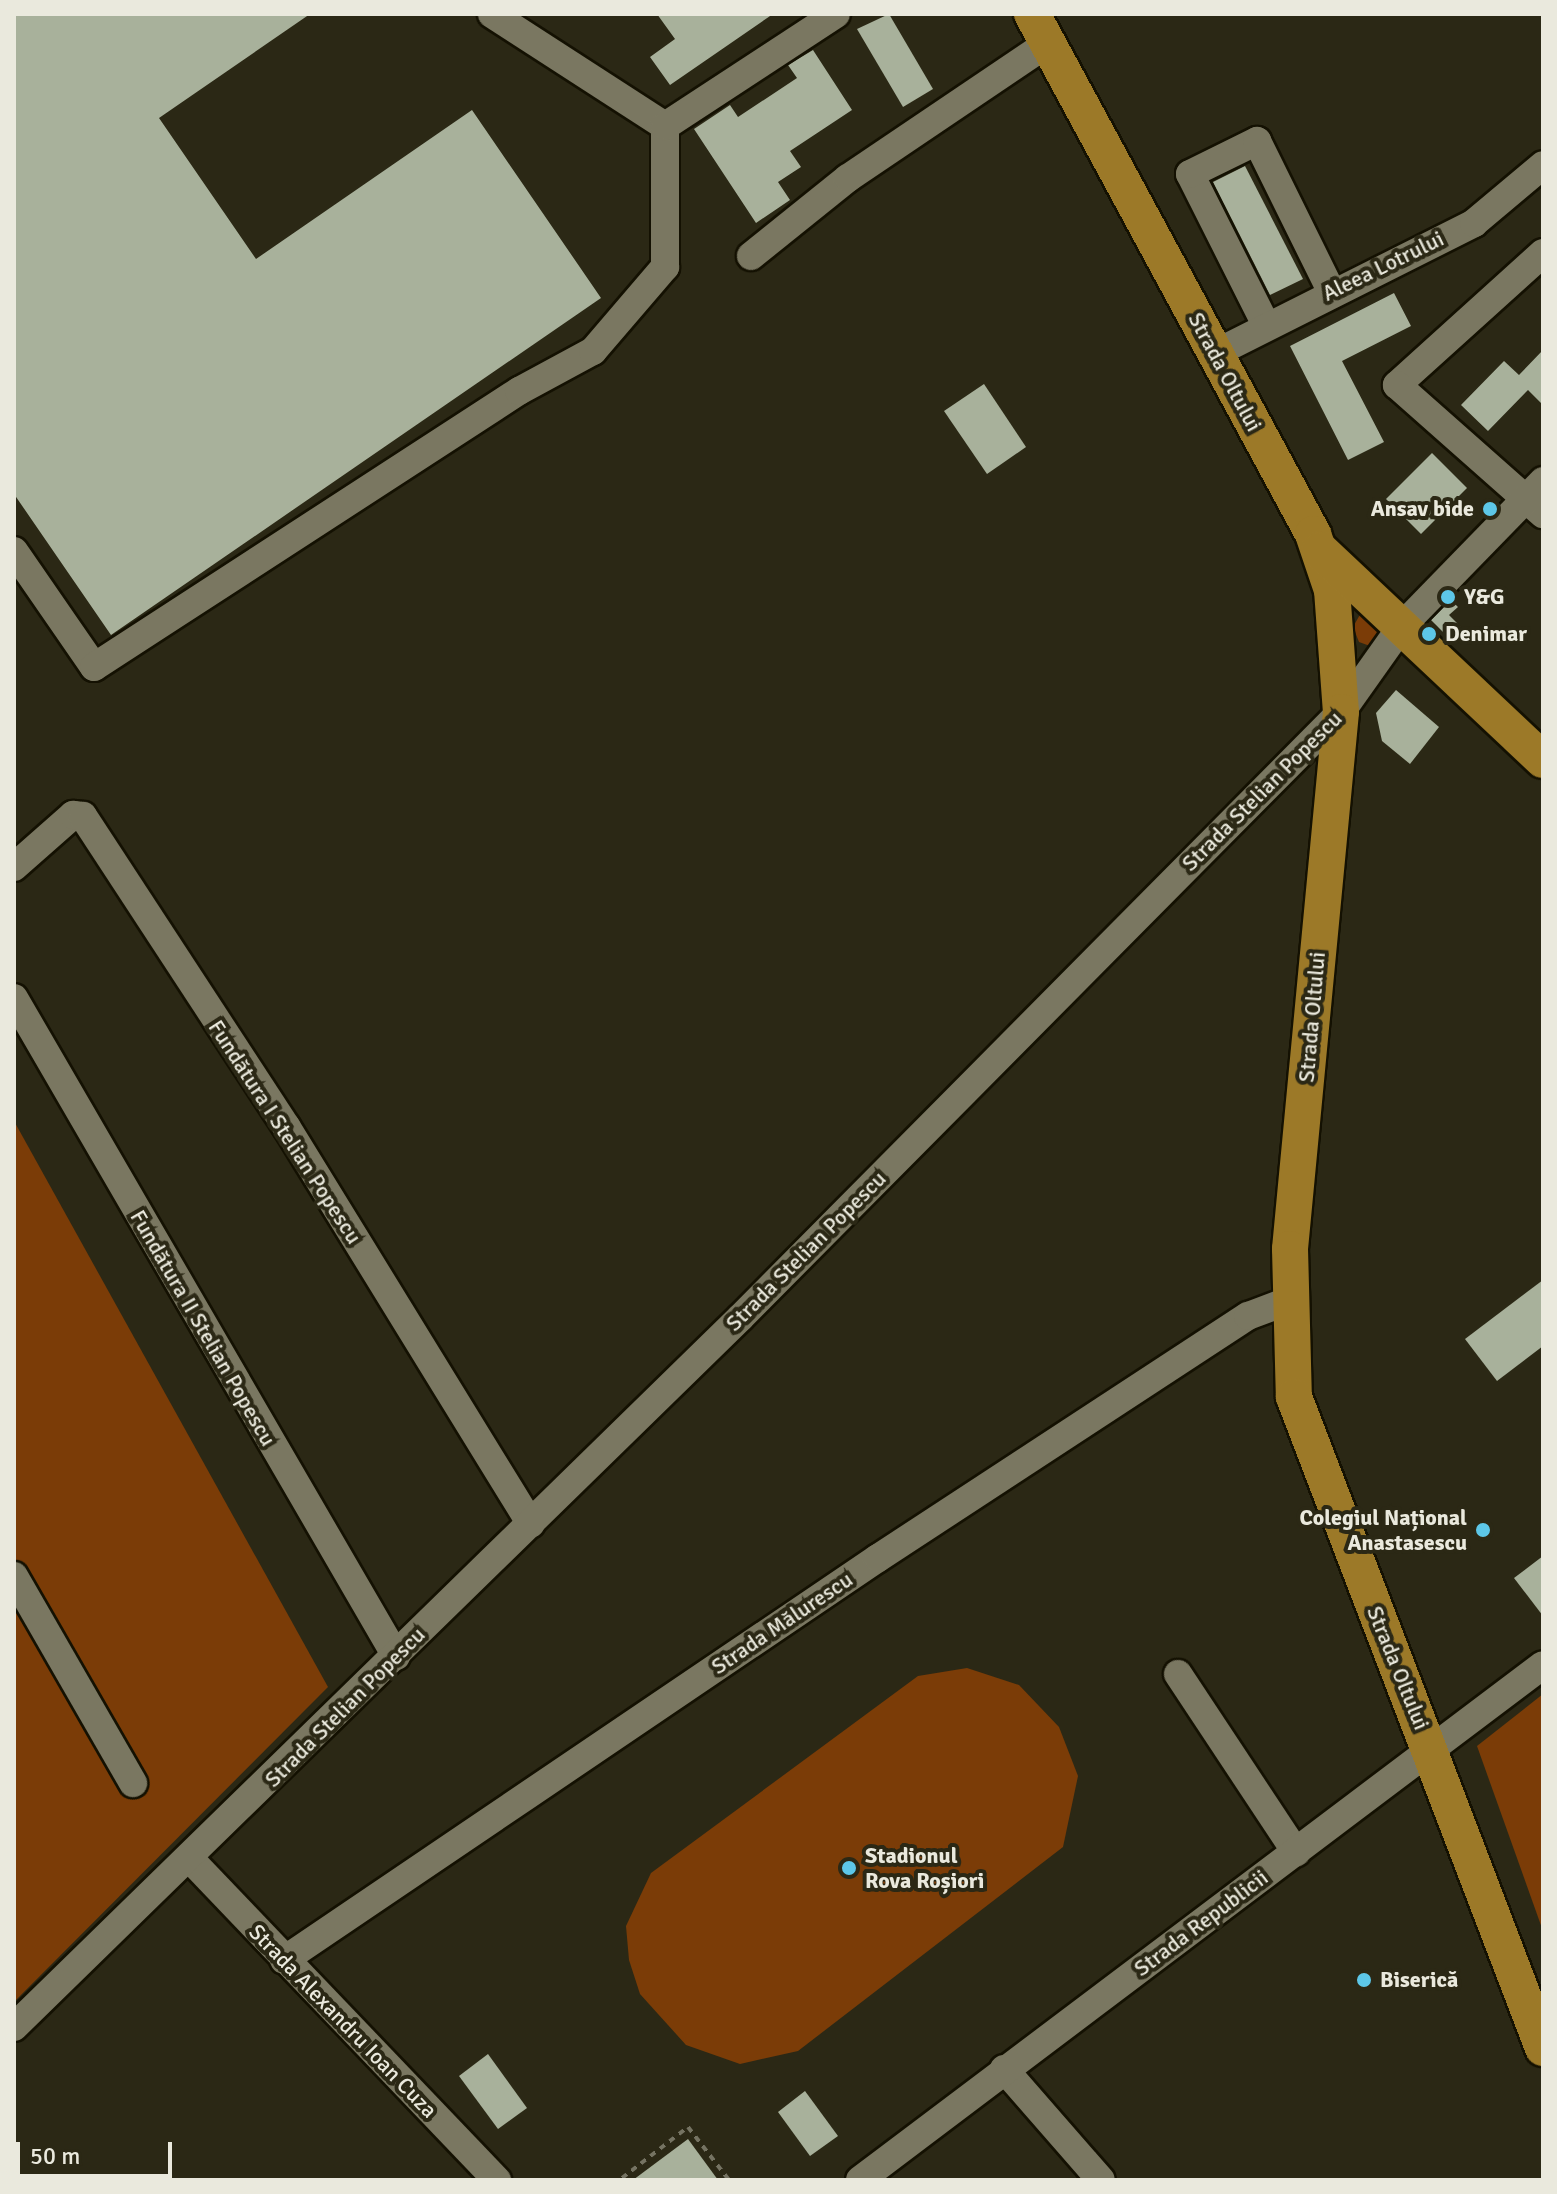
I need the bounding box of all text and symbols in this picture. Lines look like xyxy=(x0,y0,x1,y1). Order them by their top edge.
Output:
street label: Aleea Lotrului xyxy=(1318,225,1448,307)
street label: Strada Oltului xyxy=(1183,308,1267,436)
place label: Ansav bide xyxy=(1371,496,1474,522)
marker: Ansav bide xyxy=(1481,500,1499,518)
place label: Y&G xyxy=(1464,584,1504,610)
marker: Y&G xyxy=(1439,588,1457,606)
place label: Denimar xyxy=(1445,621,1527,647)
marker: Denimar xyxy=(1420,625,1438,643)
street label: Strada Stelian Popescu xyxy=(1176,705,1348,877)
street label: Strada Oltului xyxy=(1293,951,1331,1083)
street label: Fundătura I Stelian Popescu xyxy=(203,1015,367,1249)
street label: Strada Stelian Popescu xyxy=(720,1165,892,1337)
street label: Fundătura II Stelian Popescu xyxy=(125,1205,281,1451)
place label: Colegiul Național Anastasescu xyxy=(1300,1504,1467,1556)
marker: Colegiul Național Anastasescu xyxy=(1474,1521,1492,1539)
street label: Strada Mălurescu xyxy=(706,1566,858,1680)
street label: Strada Oltului xyxy=(1361,1602,1435,1734)
street label: Strada Stelian Popescu xyxy=(259,1621,431,1793)
place label: Stadionul Rova Roșiori xyxy=(865,1842,984,1894)
marker: Stadionul Rova Roșiori xyxy=(840,1859,858,1877)
street label: Strada Republicii xyxy=(1129,1864,1273,1982)
street label: Strada Alexandru Ioan Cuza xyxy=(244,1919,442,2123)
place label: Biserică xyxy=(1380,1967,1458,1993)
marker: Biserică xyxy=(1355,1971,1373,1989)
scale bar xyxy=(20,2126,176,2176)
text: 50 m xyxy=(30,2141,80,2171)

